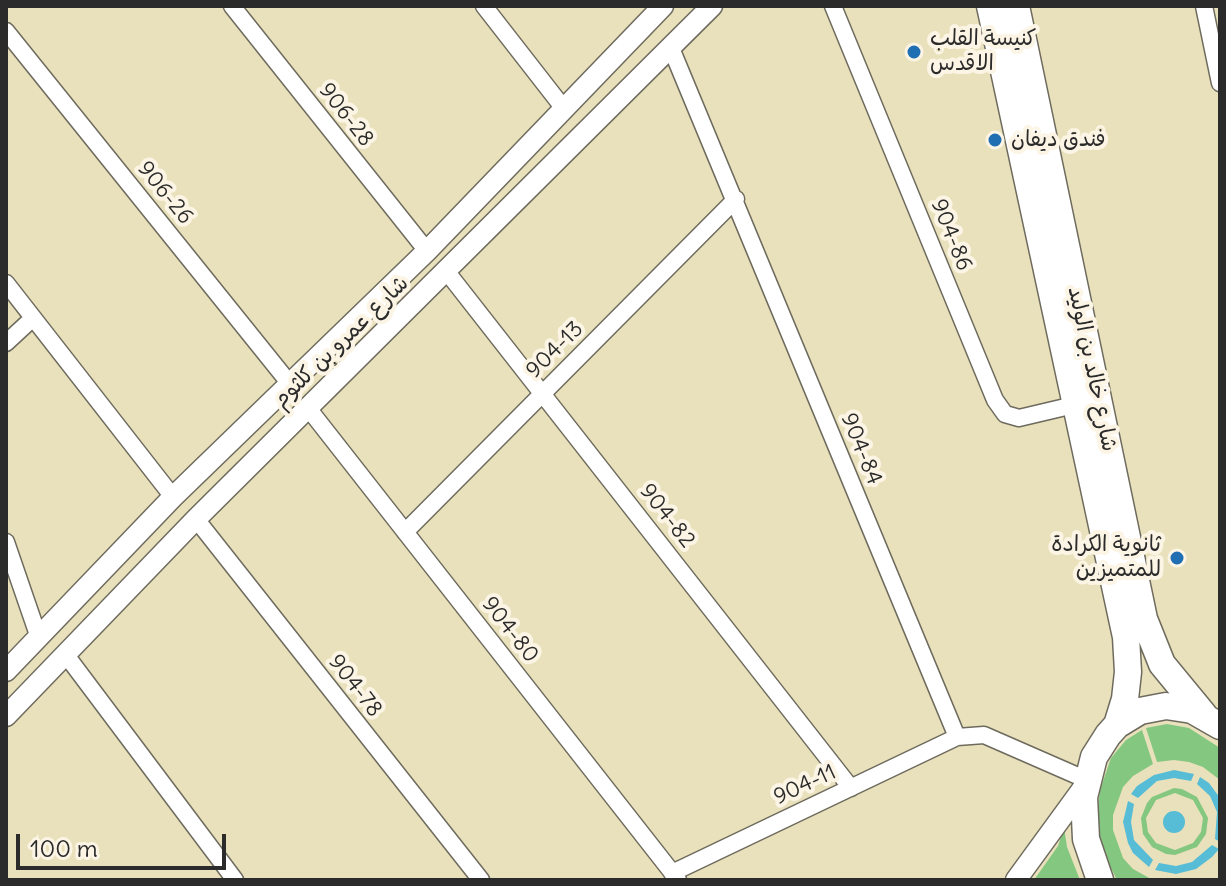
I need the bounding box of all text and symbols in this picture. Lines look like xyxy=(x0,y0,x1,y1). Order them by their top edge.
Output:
place label: كنيسة القلب الاقدس xyxy=(930,26,1037,78)
marker: كنيسة القلب الاقدس xyxy=(905,43,923,61)
street label: 906-28 xyxy=(313,78,379,152)
place label: فندق ديفان xyxy=(1011,127,1106,153)
marker: فندق ديفان xyxy=(986,131,1004,149)
street label: 906-26 xyxy=(132,156,198,230)
street label: 904-86 xyxy=(925,195,977,275)
street label: شارع عمرو بن كلثوم xyxy=(268,271,414,413)
street label: شارع خالد بن الوليد xyxy=(1062,284,1122,454)
street label: 904-13 xyxy=(521,316,589,384)
street label: 904-84 xyxy=(835,409,887,489)
street label: 904-82 xyxy=(634,479,700,553)
place label: ثانوية الكرادة للمتميزين xyxy=(1051,532,1161,584)
marker: ثانوية الكرادة للمتميزين xyxy=(1168,549,1186,567)
street label: 904-80 xyxy=(476,592,544,668)
street label: 904-78 xyxy=(323,650,387,722)
street label: 904-11 xyxy=(770,759,840,811)
scale bar xyxy=(20,818,230,868)
text: 100 m xyxy=(30,833,98,863)

